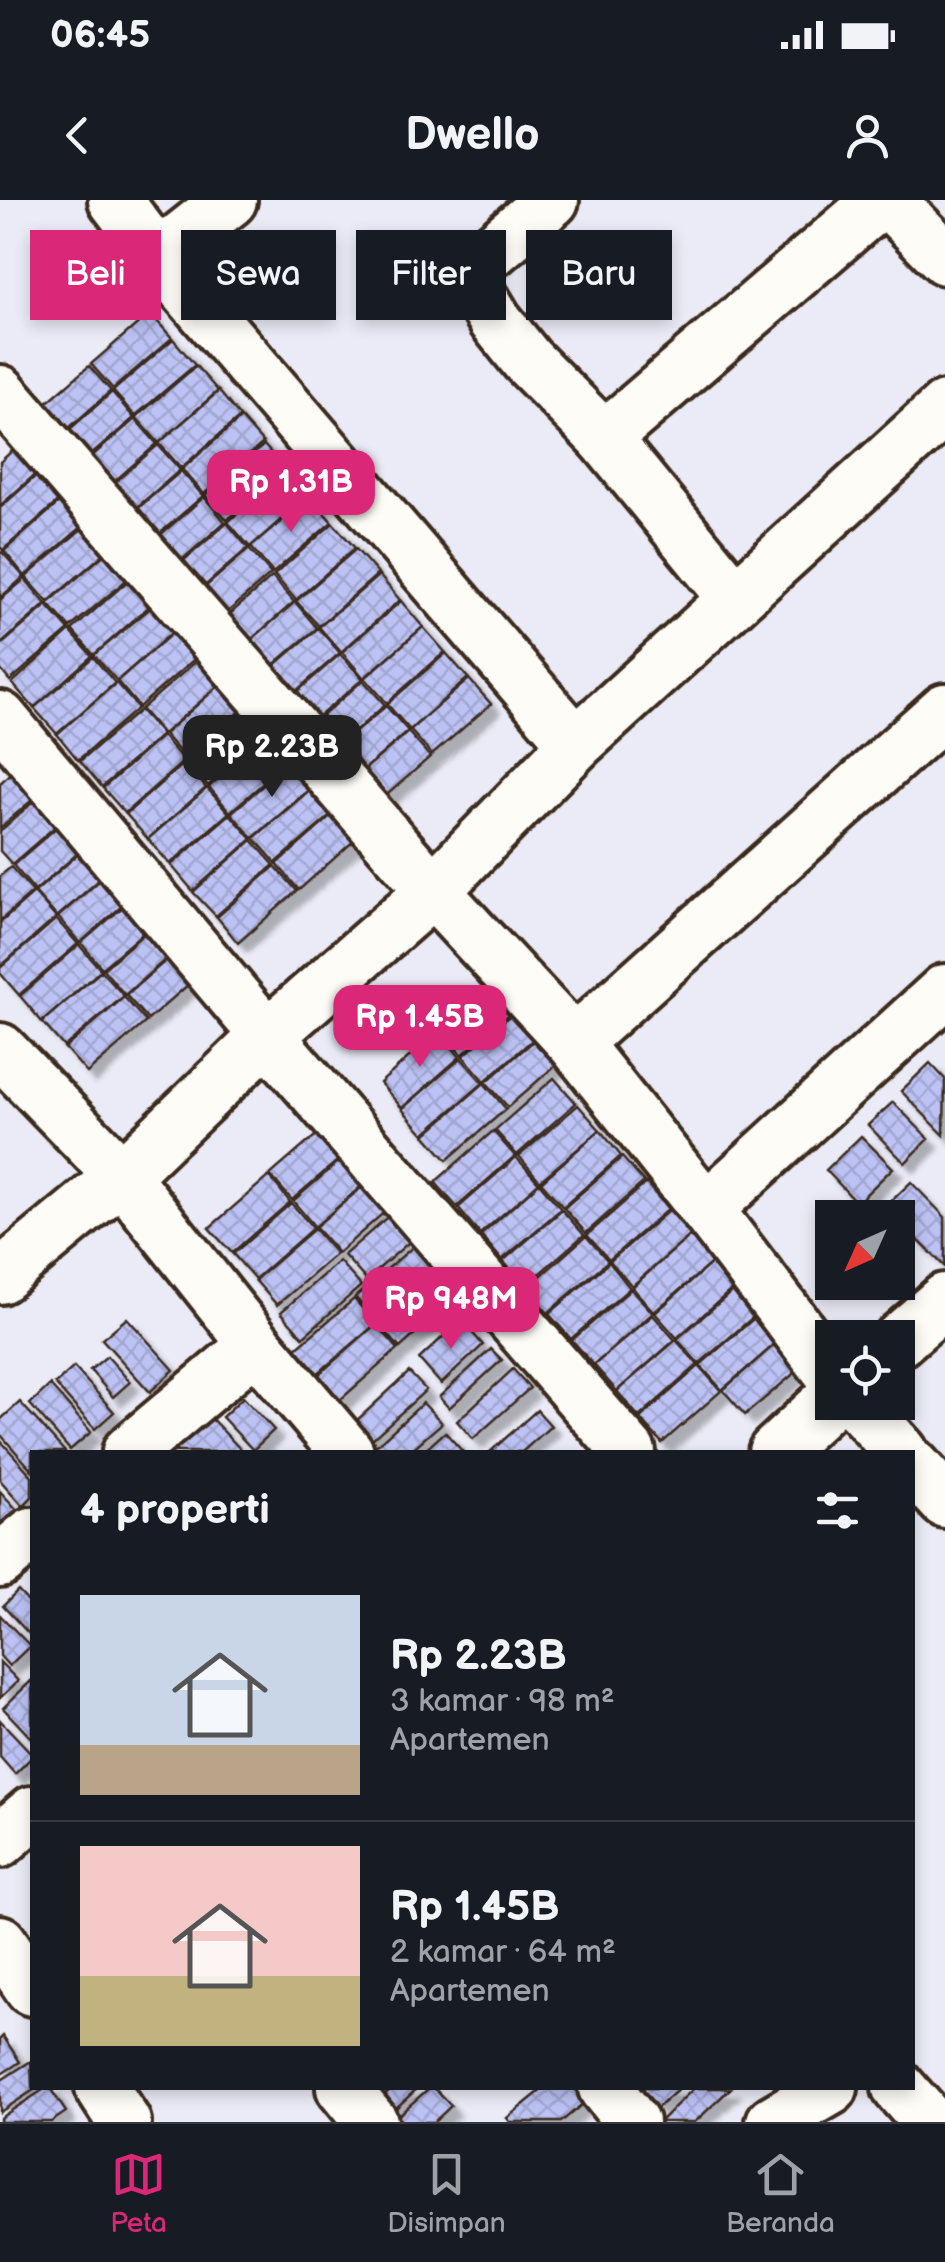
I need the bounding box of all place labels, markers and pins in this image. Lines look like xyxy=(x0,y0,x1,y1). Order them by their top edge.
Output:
pin: Rp 1.31B xyxy=(188,450,394,535)
pin: Rp 2.23B xyxy=(169,715,375,800)
pin: Rp 1.45B xyxy=(317,985,523,1070)
pin: Rp 948M xyxy=(359,1267,543,1352)

